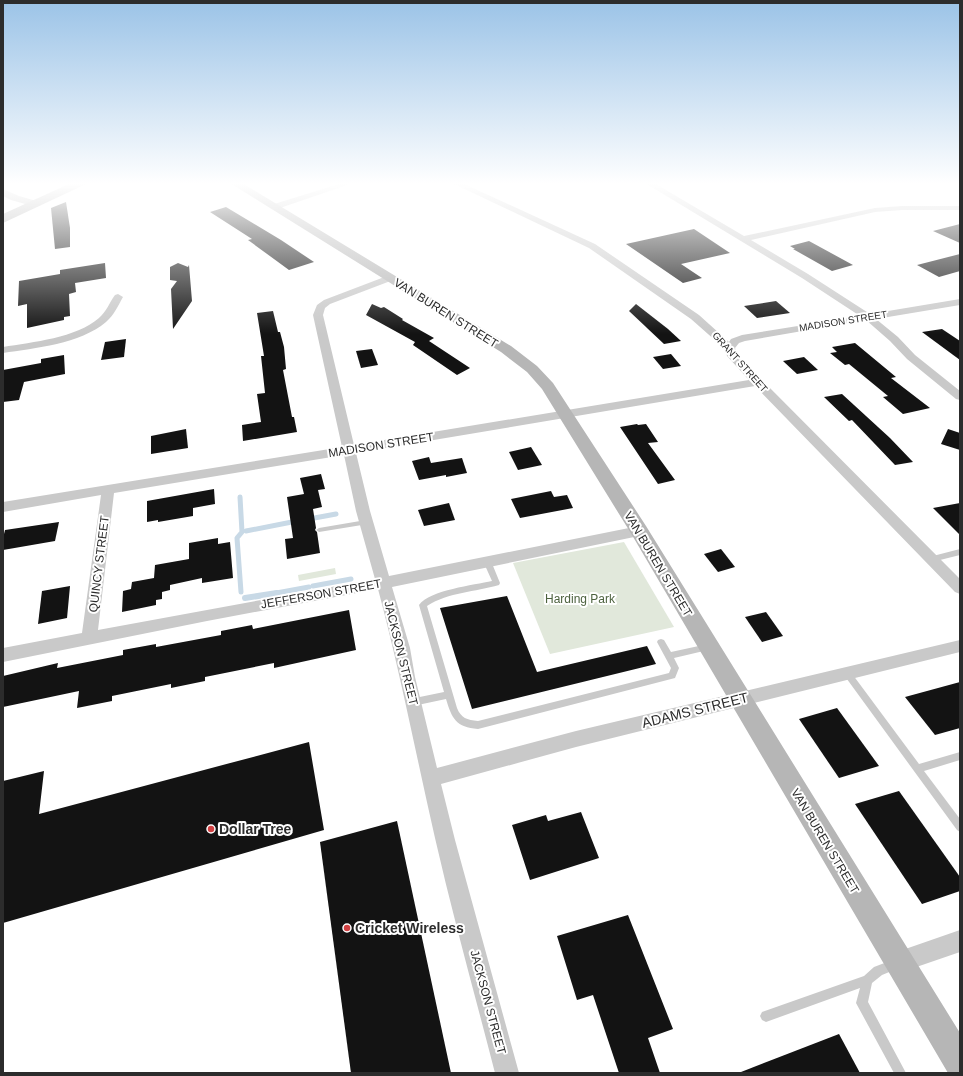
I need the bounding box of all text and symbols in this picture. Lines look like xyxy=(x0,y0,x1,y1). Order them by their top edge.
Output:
street label: VAN BUREN STREET xyxy=(391,275,501,351)
street label: MADISON STREET xyxy=(798,309,888,333)
street label: GRANT STREET xyxy=(710,330,770,394)
street label: MADISON STREET xyxy=(327,430,435,460)
street label: VAN BUREN STREET xyxy=(621,509,695,620)
street label: QUINCY STREET xyxy=(86,514,112,613)
street label: JEFFERSON STREET xyxy=(260,576,383,611)
park label: Harding Park xyxy=(545,592,616,606)
street label: JACKSON STREET xyxy=(381,599,421,707)
street label: ADAMS STREET xyxy=(640,689,750,731)
street label: VAN BUREN STREET xyxy=(788,786,862,897)
place label: Dollar Tree xyxy=(219,821,292,837)
marker: Dollar Tree xyxy=(206,824,216,834)
place label: Cricket Wireless xyxy=(355,920,464,936)
marker: Cricket Wireless xyxy=(342,923,352,933)
street label: JACKSON STREET xyxy=(467,948,509,1056)

